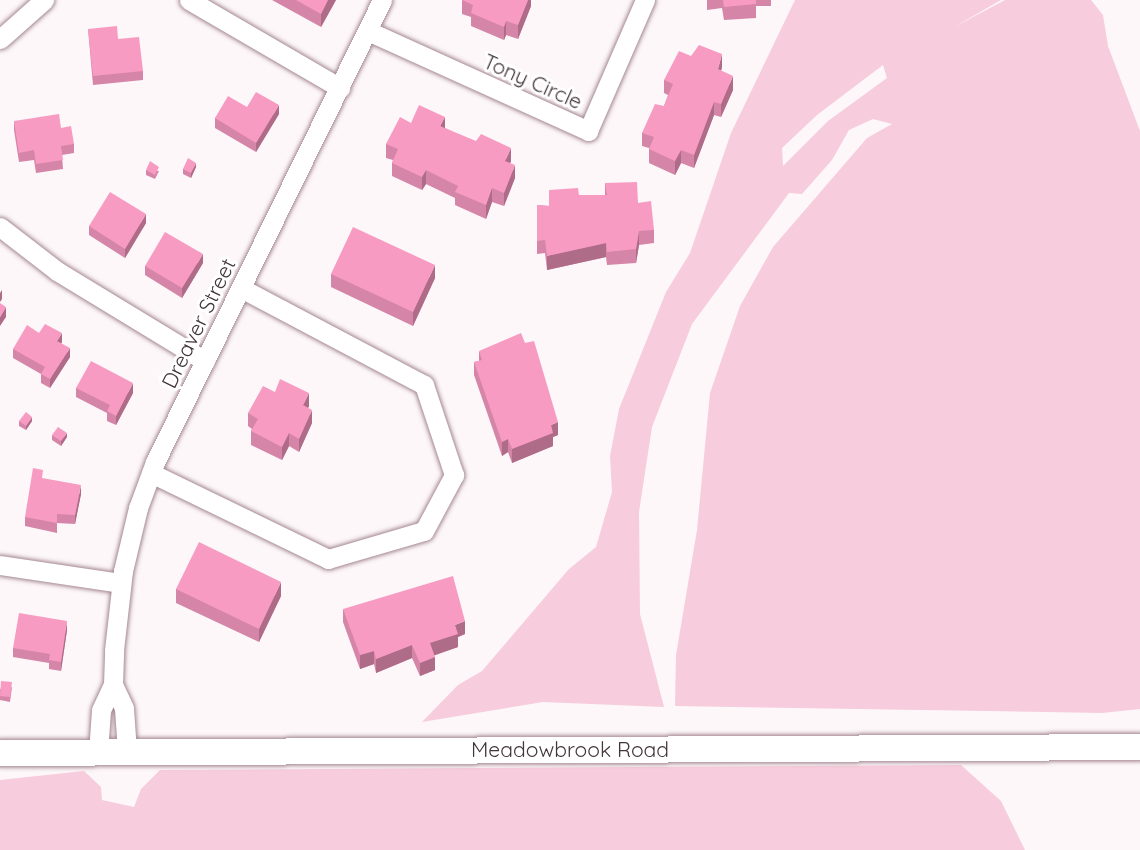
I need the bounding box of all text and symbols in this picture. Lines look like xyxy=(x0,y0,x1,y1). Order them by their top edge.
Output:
street label: Tony Circle xyxy=(480,48,586,114)
street label: Dreaver Street xyxy=(156,254,240,392)
street label: Meadowbrook Road xyxy=(471,736,669,762)

